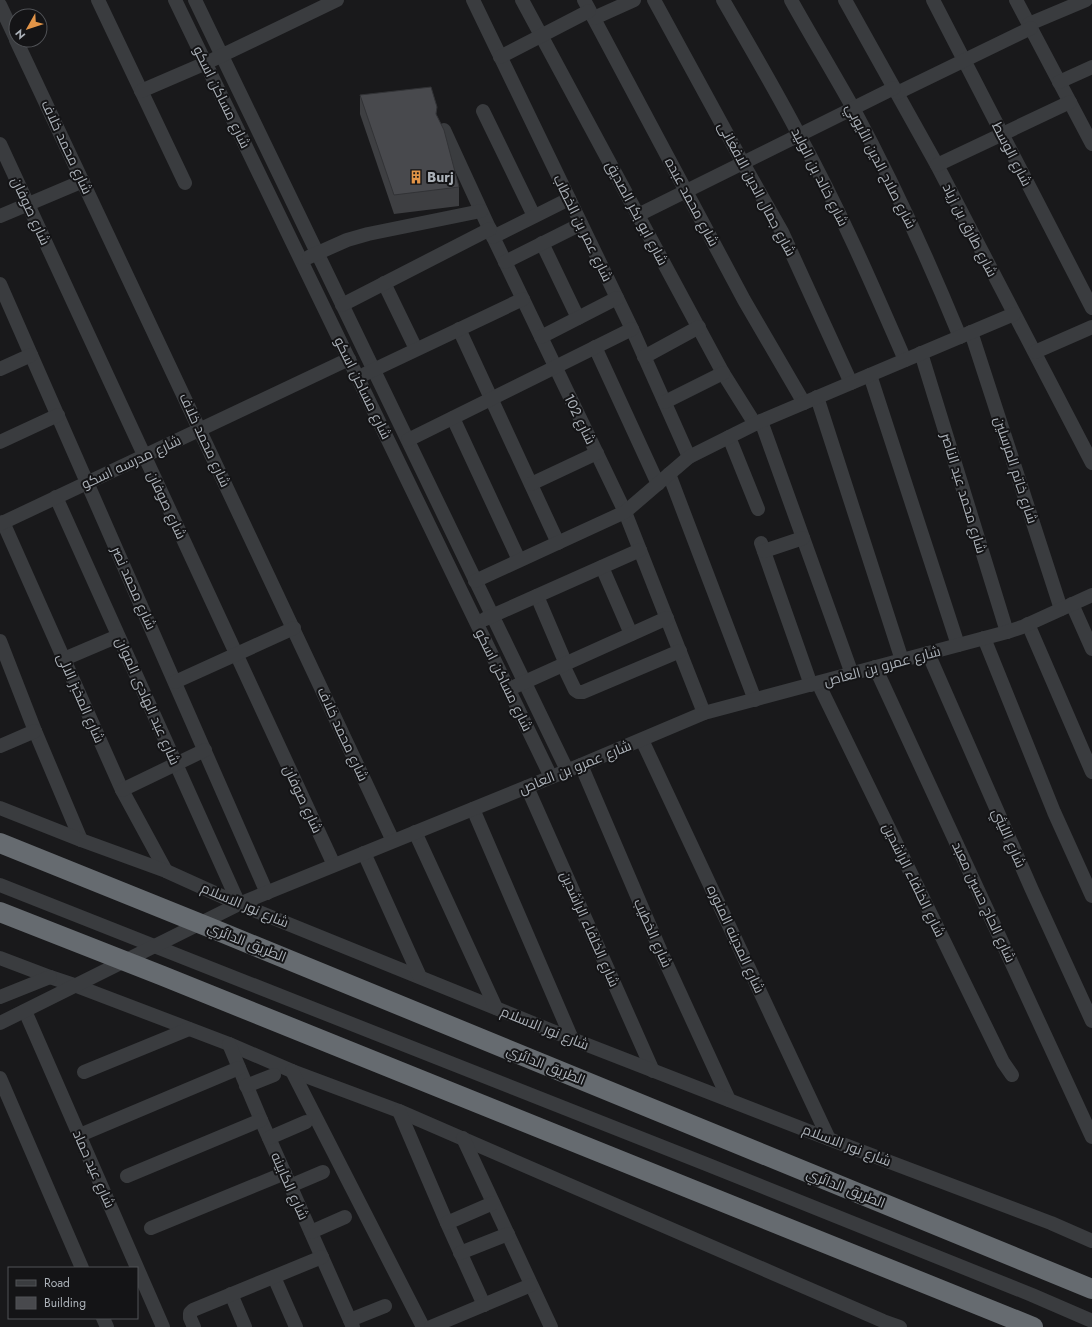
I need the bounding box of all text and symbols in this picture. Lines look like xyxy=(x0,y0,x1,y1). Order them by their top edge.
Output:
north arrow xyxy=(8,8,48,48)
text: N xyxy=(11,26,29,43)
street label: شارع مساكن اسكو xyxy=(188,42,256,152)
street label: شارع محمد خلاف xyxy=(36,97,98,197)
street label: شارع صلاح الدين الأيوبي xyxy=(839,100,921,233)
street label: شارع جمال الدين الافغانى xyxy=(713,118,801,260)
street label: شارع الوسط xyxy=(987,118,1037,190)
street label: شارع خالد بن الوليد xyxy=(787,124,853,230)
street label: شارع محمد عبده xyxy=(660,154,724,250)
street label: شارع ابو بكر الصديق xyxy=(601,157,673,269)
place label: Burj xyxy=(427,167,454,187)
building icon: Burj xyxy=(408,169,424,185)
street label: شارع عمر بن الخطاب xyxy=(548,171,618,285)
street label: شارع صوفان xyxy=(7,174,55,248)
street label: شارع طارق بن زياد xyxy=(938,180,1002,280)
street label: شارع مساكن اسكو xyxy=(329,333,397,443)
street label: شارع محمد خلاف xyxy=(174,390,236,490)
street label: شارع 102 xyxy=(559,390,601,448)
street label: شارع خاتم المرسلين xyxy=(989,414,1043,526)
street label: شارع محمد عبد الناصر xyxy=(936,429,992,556)
street label: شارع مدرسه اسكو xyxy=(78,430,184,494)
street label: شارع صوفان xyxy=(143,468,191,542)
street label: شارع محمد نصر xyxy=(106,542,161,633)
street label: شارع مساكن اسكو xyxy=(470,625,538,735)
street label: شارع عبد الهادى الموان xyxy=(111,634,185,768)
street label: شارع عمرو بن العاص xyxy=(821,641,943,691)
street label: شارع المخبز الالى xyxy=(52,650,110,746)
street label: شارع محمد خلاف xyxy=(312,684,374,784)
street label: شارع عمرو بن العاص xyxy=(516,735,634,799)
street label: شارع صوفان xyxy=(279,762,327,836)
street label: شارع الليثي xyxy=(985,805,1031,872)
street label: شارع الخلفاء الراشدين xyxy=(878,820,950,940)
street label: شارع الحاج حسين معبد xyxy=(947,838,1021,966)
street label: شارع الخلفاء الراشدين xyxy=(555,868,625,990)
street label: شارع نور الاسلام xyxy=(198,878,292,932)
street label: شارع المدينه المنوره xyxy=(702,882,770,996)
street label: شارع الخطيب xyxy=(629,895,677,971)
street label: الطريق الدائري xyxy=(204,917,289,969)
street label: شارع نور الاسلام xyxy=(498,1001,592,1055)
street label: الطريق الدائري xyxy=(503,1040,588,1092)
street label: شارع نور الاسلام xyxy=(800,1119,894,1171)
street label: شارع عيد حماد xyxy=(68,1127,120,1211)
street label: شارع الكابينه xyxy=(266,1149,314,1223)
street label: الطريق الدائري xyxy=(803,1163,888,1215)
legend xyxy=(8,1267,138,1319)
text: Road xyxy=(44,1274,70,1292)
text: Building xyxy=(44,1294,86,1312)

